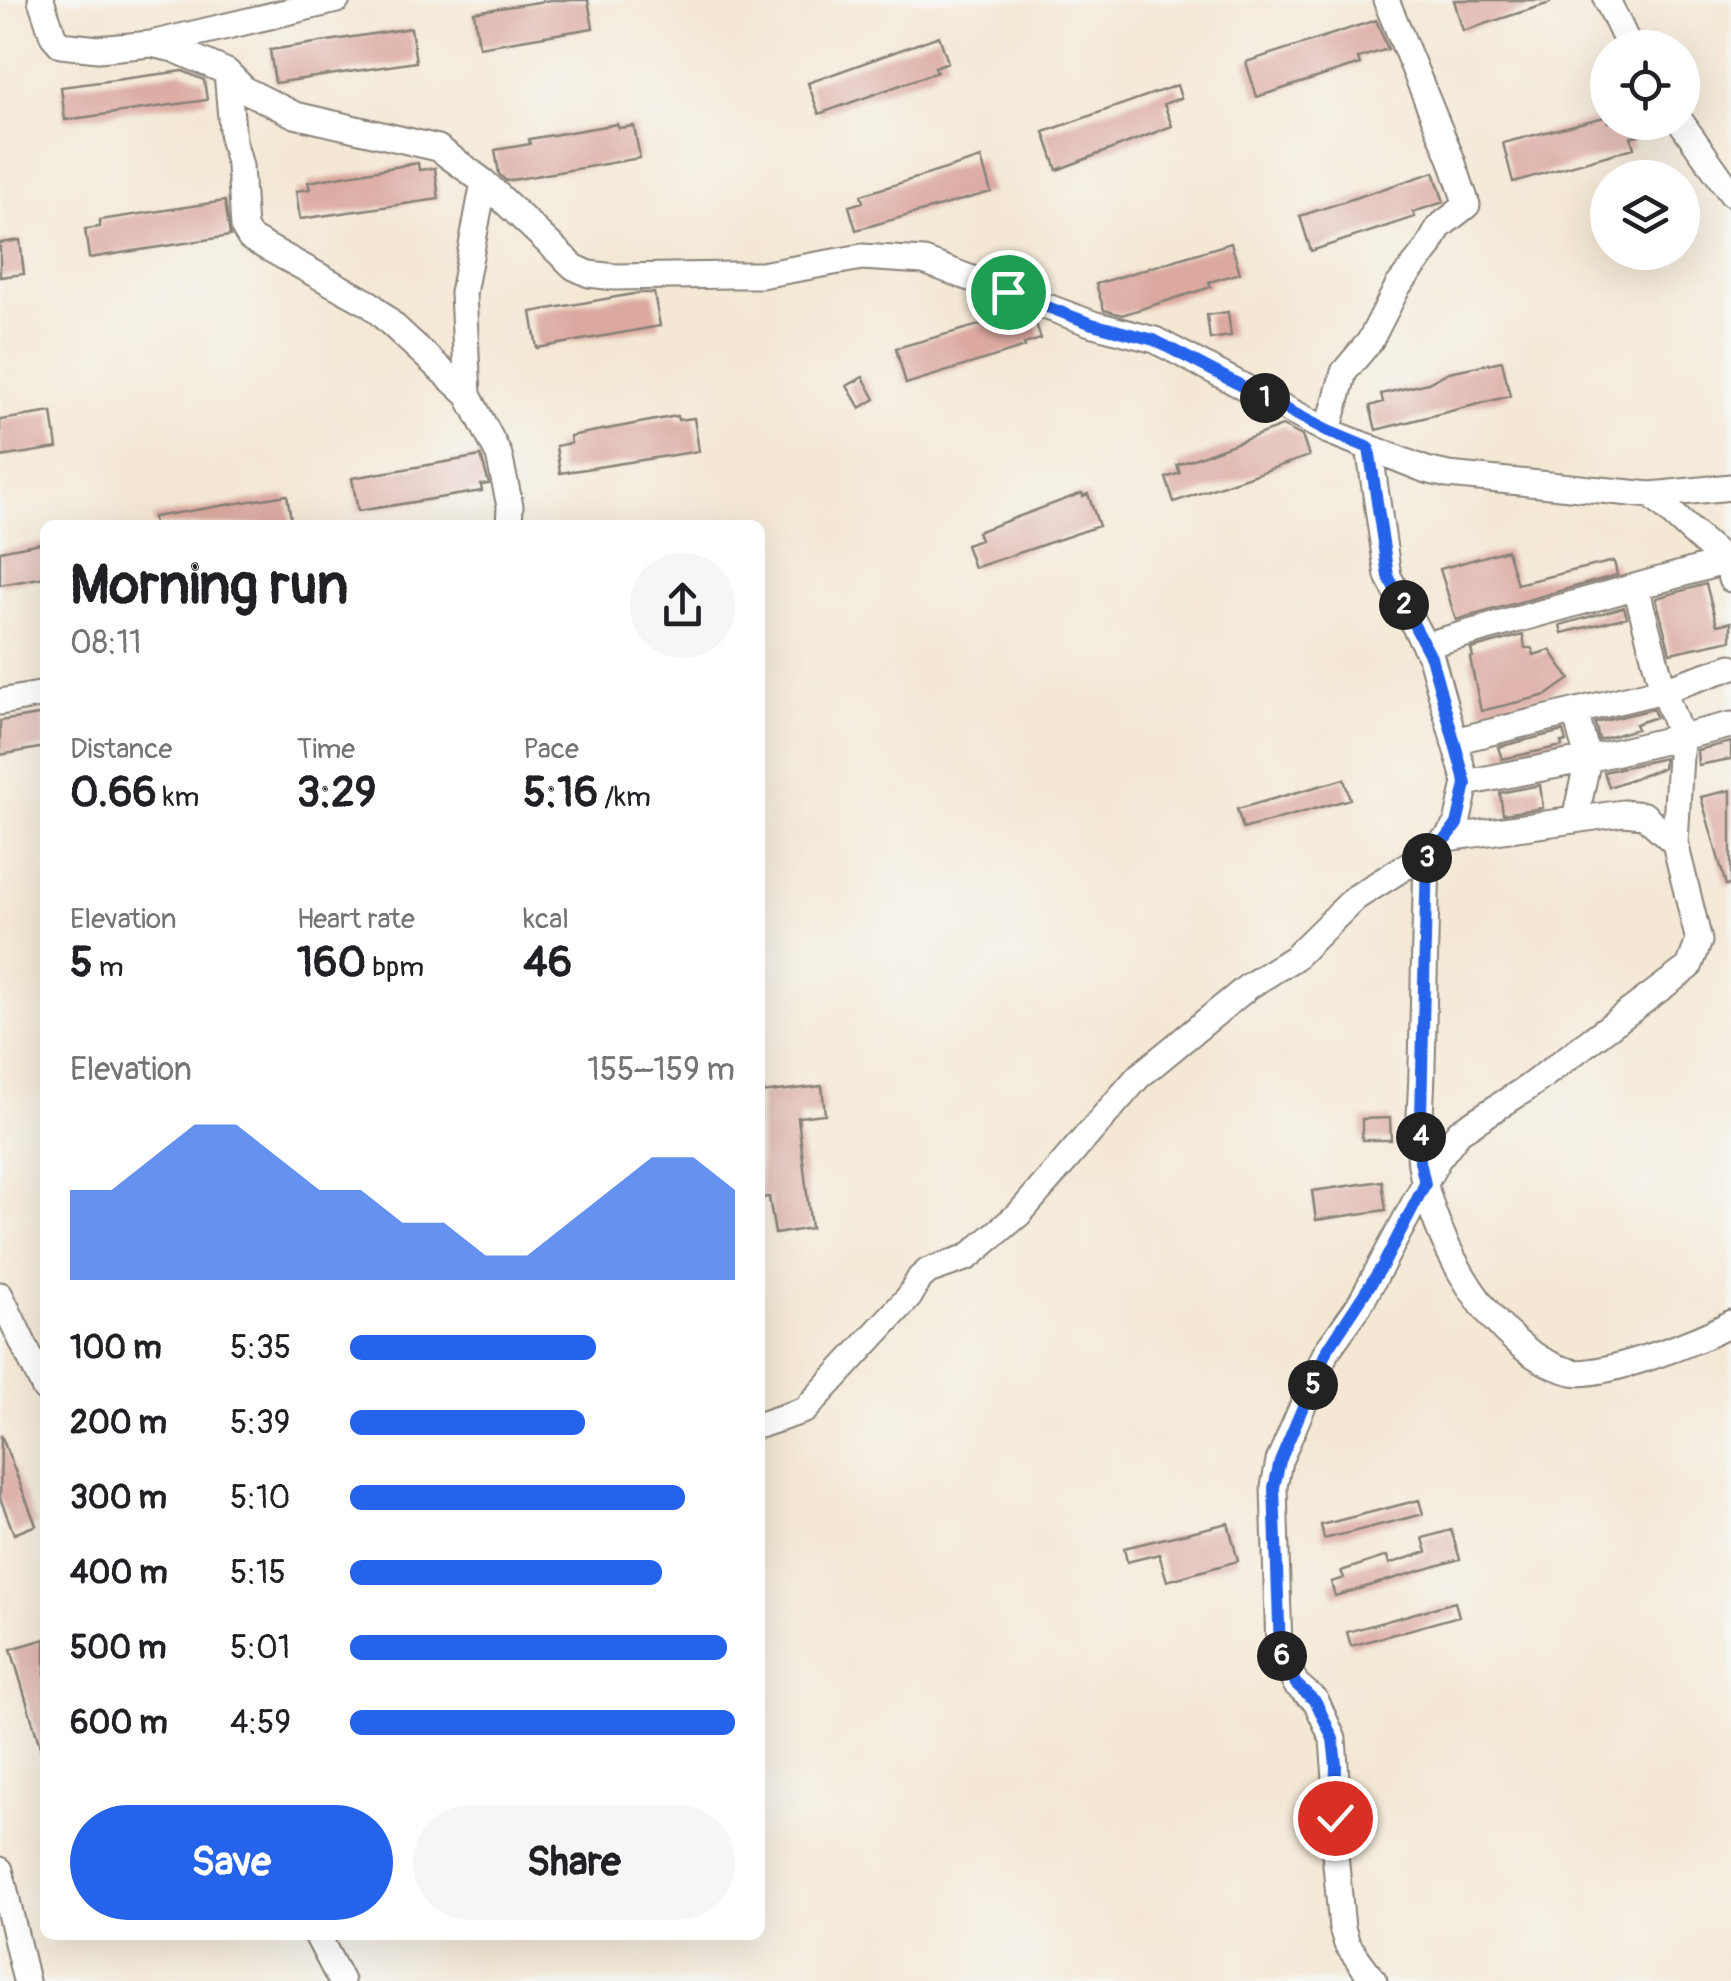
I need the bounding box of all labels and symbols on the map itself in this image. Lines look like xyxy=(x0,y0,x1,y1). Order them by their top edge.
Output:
pin xyxy=(966,250,1051,335)
pin: 1 xyxy=(1240,373,1290,423)
pin: 2 xyxy=(1379,580,1429,630)
pin: 3 xyxy=(1402,833,1452,883)
pin: 4 xyxy=(1396,1112,1446,1162)
pin: 5 xyxy=(1288,1360,1338,1410)
pin: 6 xyxy=(1257,1631,1307,1681)
pin xyxy=(1293,1776,1378,1861)

